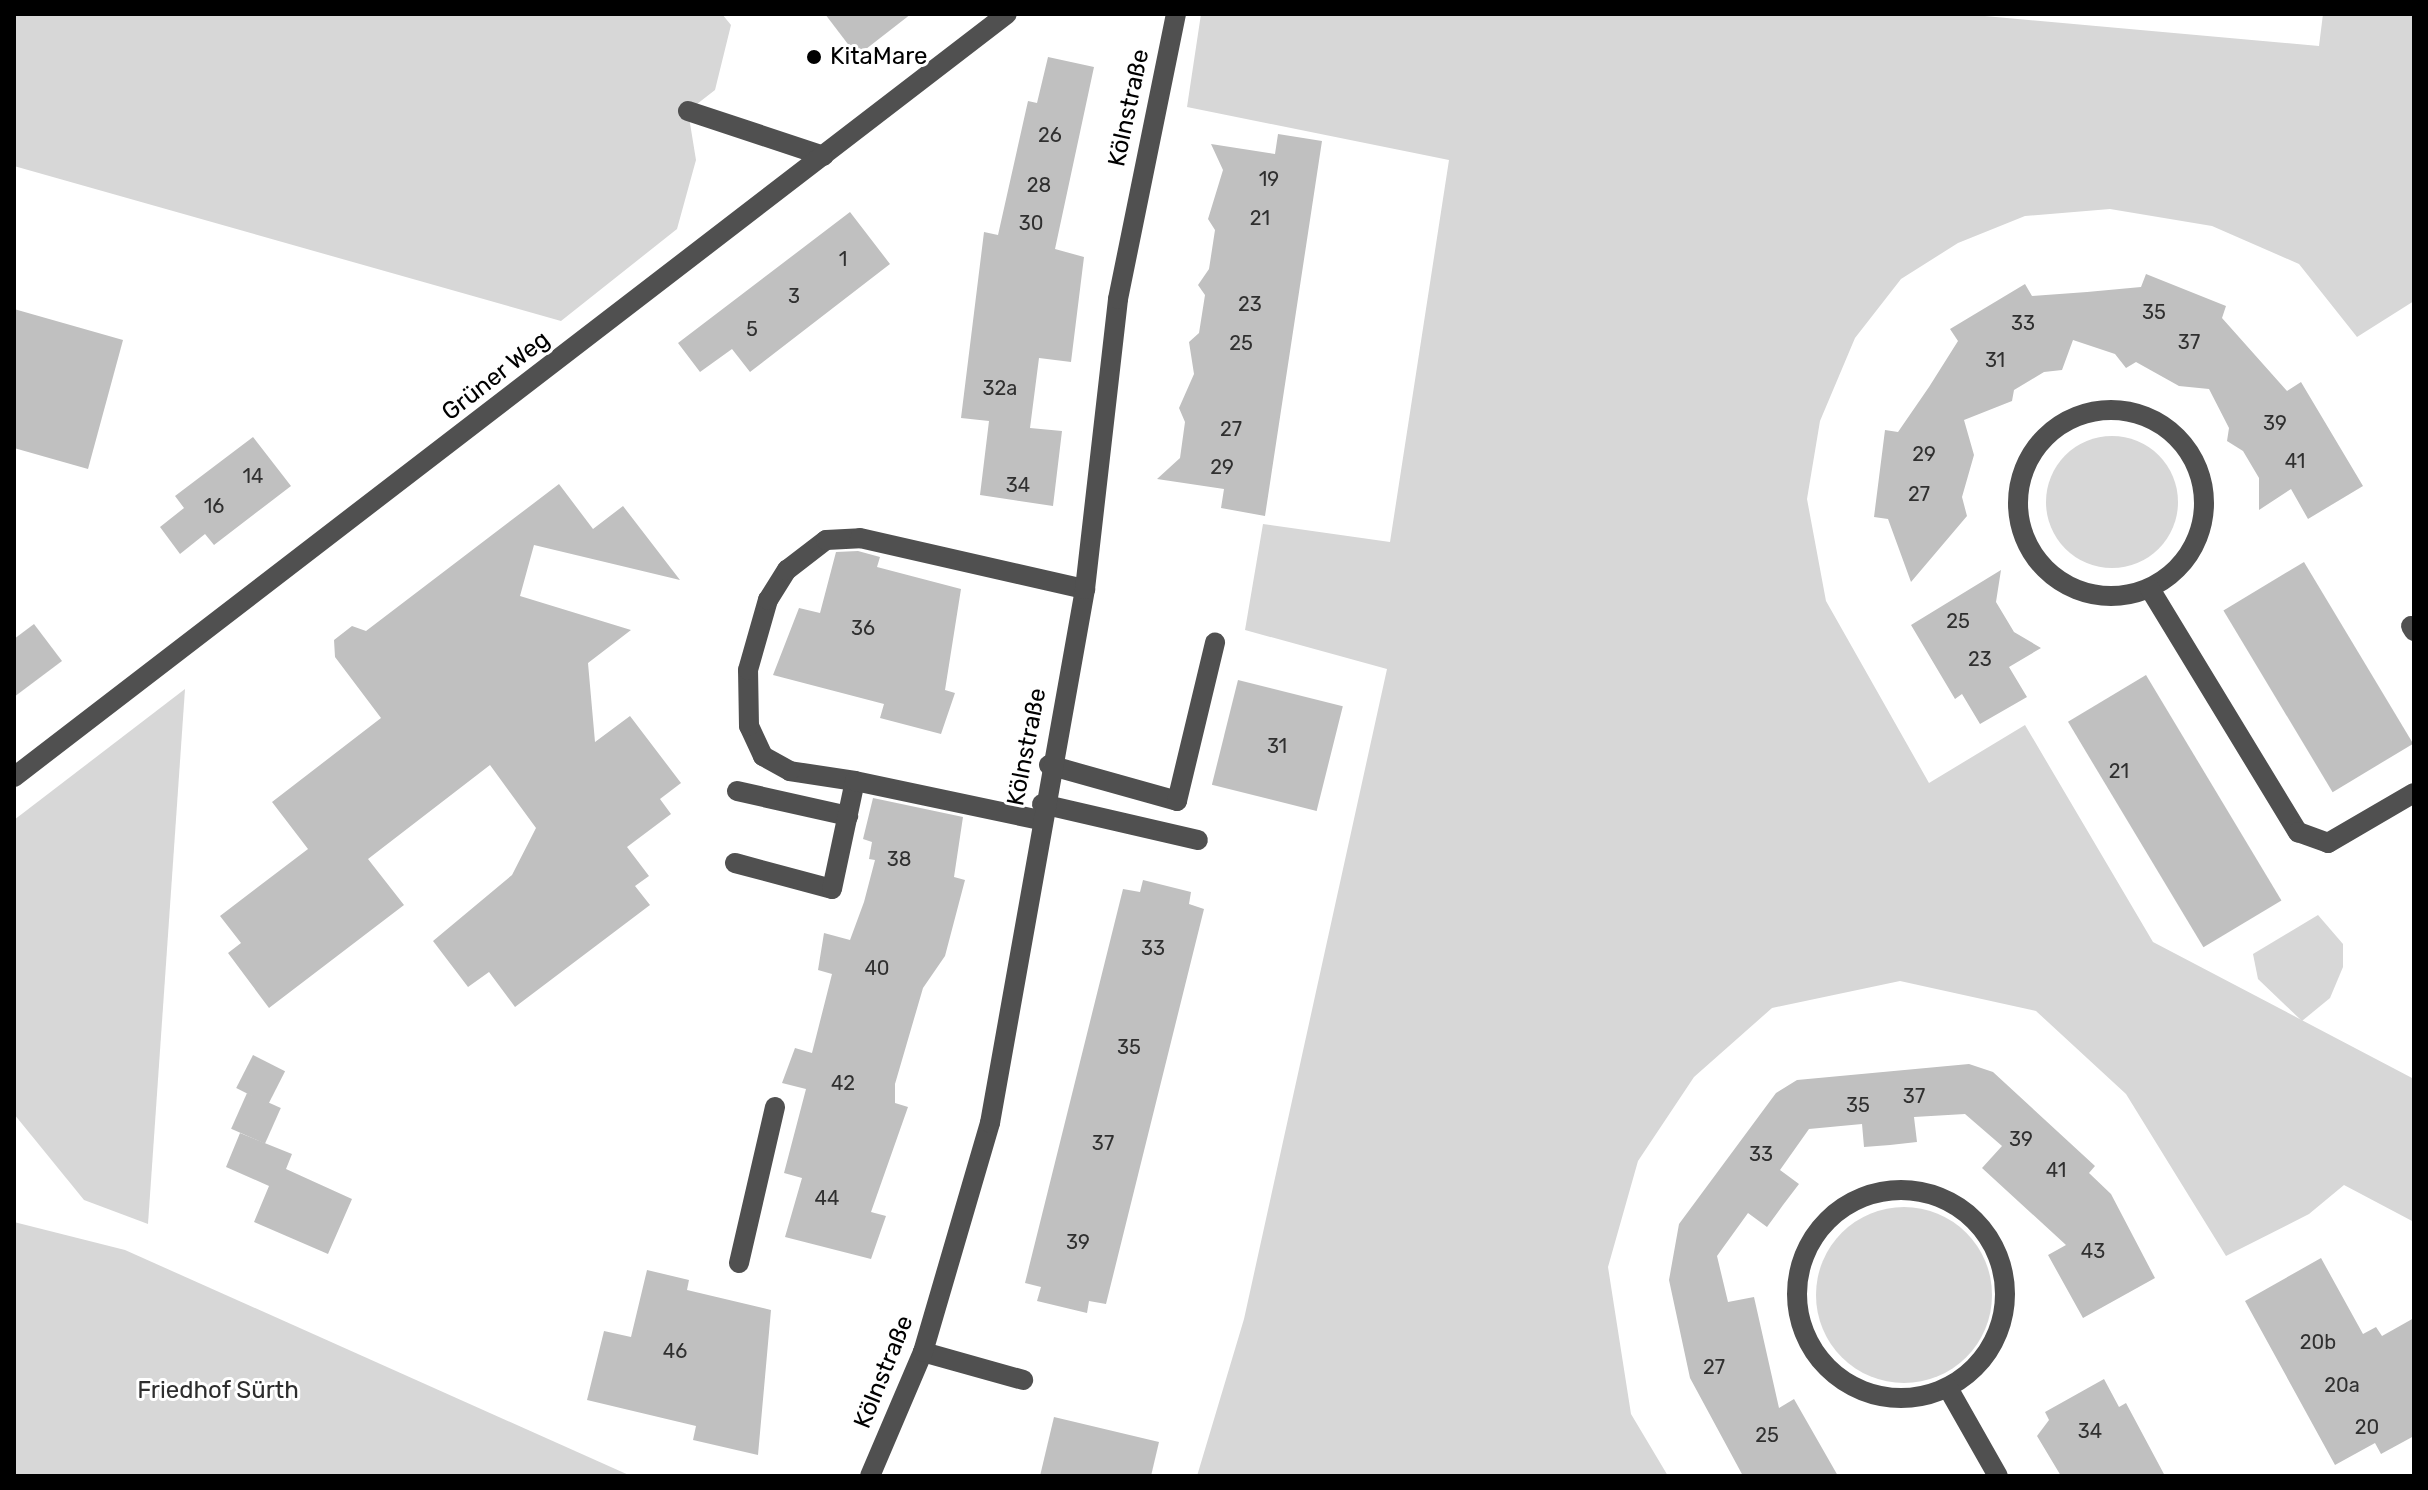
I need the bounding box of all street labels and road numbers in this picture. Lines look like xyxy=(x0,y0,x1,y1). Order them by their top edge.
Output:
street label: Kölnstraße xyxy=(1103,47,1155,169)
street label: Grüner Weg xyxy=(436,325,556,427)
street label: Kölnstraße xyxy=(1001,686,1053,808)
street label: Kölnstraße xyxy=(848,1311,920,1433)

